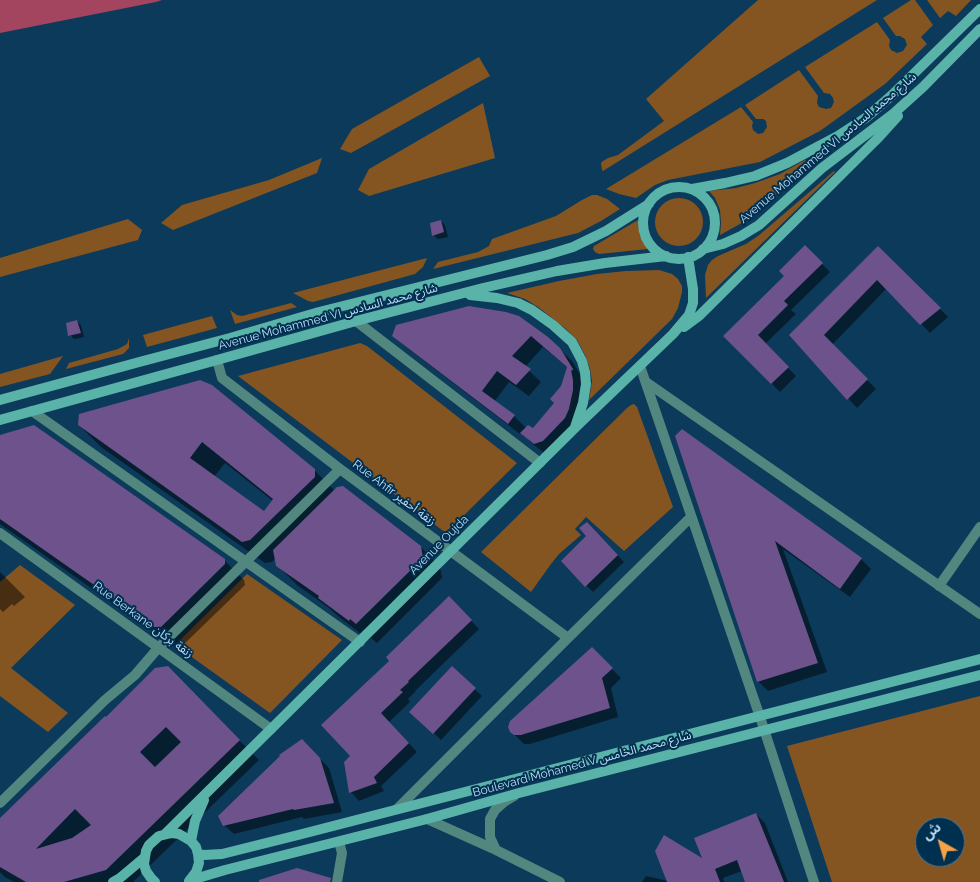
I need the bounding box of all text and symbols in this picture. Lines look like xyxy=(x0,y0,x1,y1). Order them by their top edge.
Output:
street label: Avenue Mohammed VI شارع محمد السادس xyxy=(737,70,919,226)
street label: Avenue Mohammed VI شارع محمد السادس xyxy=(217,281,439,353)
street label: Rue Ahfir زنقة أحفير xyxy=(350,457,438,529)
street label: Avenue Oujda xyxy=(406,512,472,578)
street label: Rue Berkane زنقة بركان xyxy=(90,579,196,661)
street label: Boulevard Mohamed V شارع محمد الخامس xyxy=(471,728,693,800)
north arrow xyxy=(915,817,965,867)
text: ش xyxy=(919,819,944,843)

